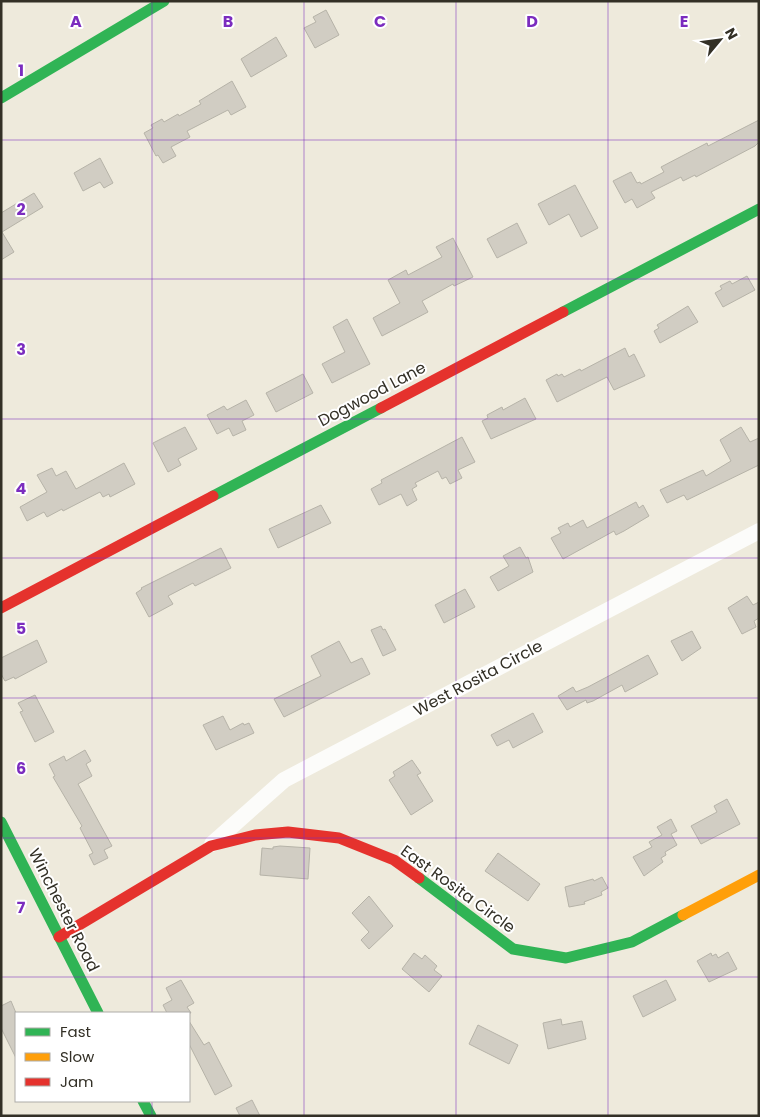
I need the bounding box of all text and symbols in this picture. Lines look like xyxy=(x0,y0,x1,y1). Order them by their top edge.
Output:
text: A xyxy=(70,10,82,33)
text: B xyxy=(223,10,233,33)
text: C xyxy=(374,10,386,33)
text: D xyxy=(526,10,538,33)
text: E xyxy=(680,10,688,33)
north arrow xyxy=(695,15,745,65)
text: N xyxy=(720,24,743,43)
text: 1 xyxy=(18,59,24,82)
text: 2 xyxy=(16,198,26,221)
text: 3 xyxy=(16,338,26,361)
street label: Dogwood Lane xyxy=(314,356,430,432)
text: 4 xyxy=(16,477,27,500)
text: 5 xyxy=(16,617,26,640)
street label: West Rosita Circle xyxy=(409,634,547,722)
text: 6 xyxy=(16,757,26,780)
street label: East Rosita Circle xyxy=(396,840,520,938)
street label: Winchester Road xyxy=(23,844,105,976)
text: 7 xyxy=(17,896,26,919)
legend xyxy=(15,1012,190,1102)
text: Fast xyxy=(60,1021,91,1042)
text: Slow xyxy=(60,1046,95,1067)
text: Jam xyxy=(60,1071,94,1092)

